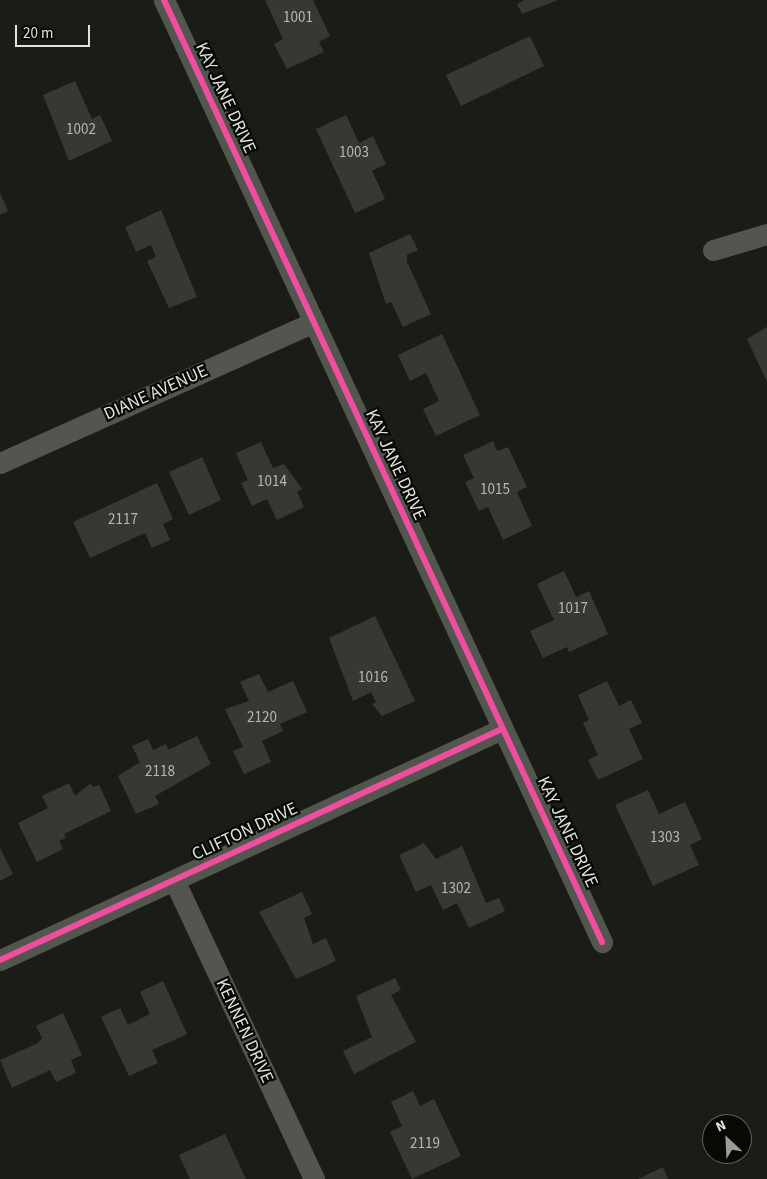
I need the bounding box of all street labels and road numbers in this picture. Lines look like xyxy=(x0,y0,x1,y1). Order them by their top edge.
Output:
street label: KAY JANE DRIVE xyxy=(190,39,260,157)
street label: DIANE AVENUE xyxy=(101,360,211,426)
street label: KAY JANE DRIVE xyxy=(360,406,430,524)
street label: KAY JANE DRIVE xyxy=(532,773,602,891)
street label: CLIFTON DRIVE xyxy=(189,798,301,866)
street label: KENNEN DRIVE xyxy=(210,975,278,1087)

